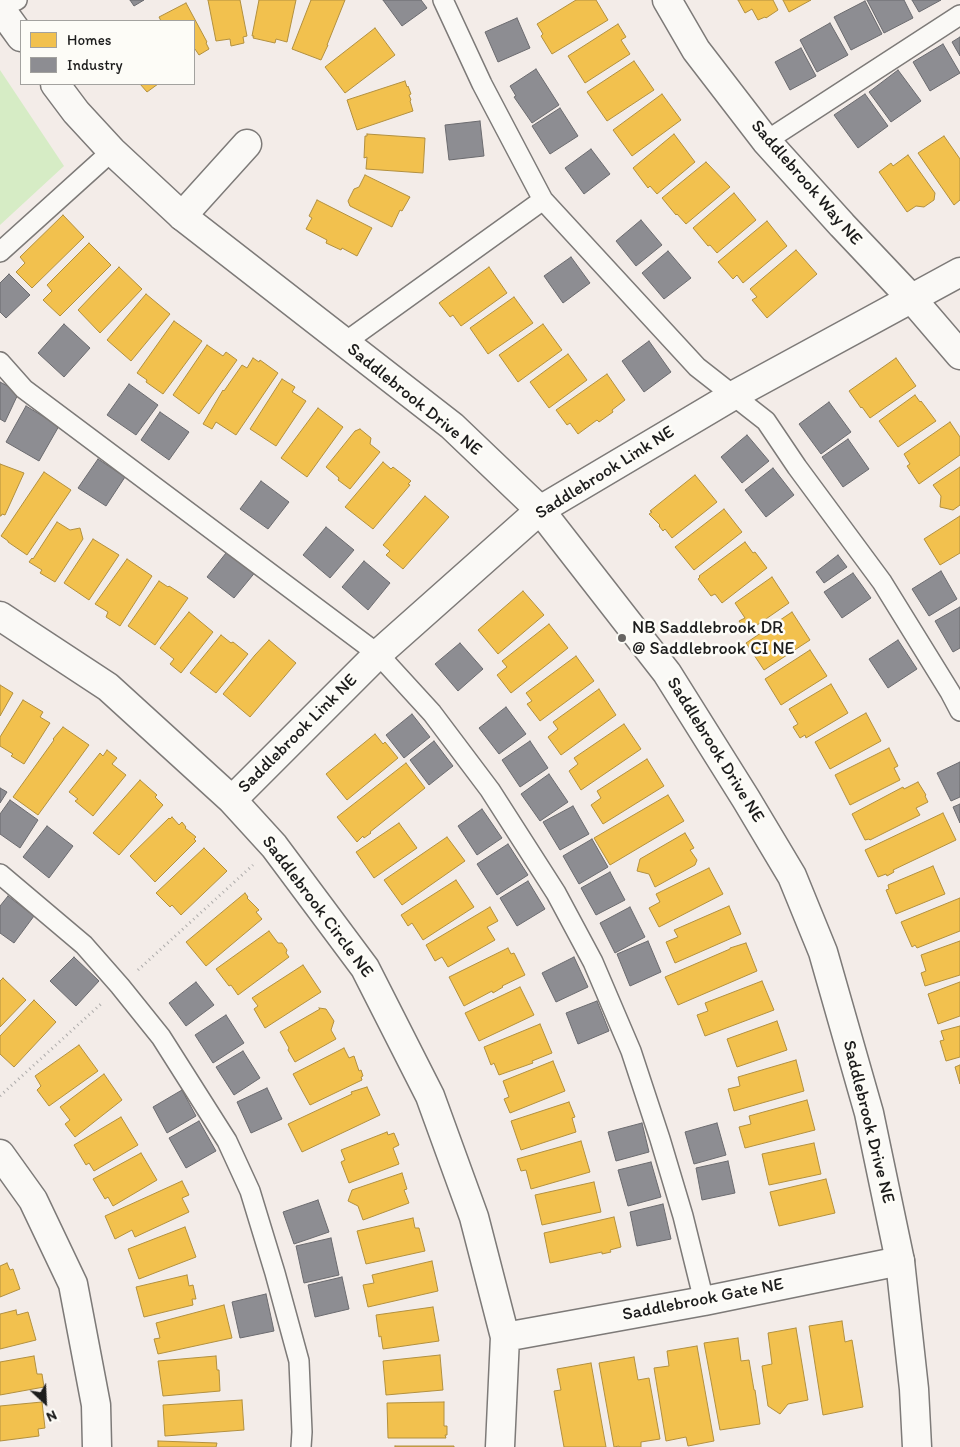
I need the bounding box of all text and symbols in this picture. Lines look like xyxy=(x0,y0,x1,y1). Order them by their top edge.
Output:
legend xyxy=(20,20,195,85)
text: Homes xyxy=(67,31,111,49)
text: Industry xyxy=(67,56,123,74)
street label: Saddlebrook Way NE xyxy=(746,116,866,250)
street label: Saddlebrook Drive NE xyxy=(342,339,486,461)
street label: Saddlebrook Link NE xyxy=(532,422,678,524)
place label: NB Saddlebrook DR @ Saddlebrook CI NE xyxy=(632,617,795,660)
marker: NB Saddlebrook DR @ Saddlebrook CI NE xyxy=(616,632,628,644)
street label: Saddlebrook Link NE xyxy=(234,670,362,798)
street label: Saddlebrook Drive NE xyxy=(662,673,768,827)
street label: Saddlebrook Circle NE xyxy=(257,832,377,982)
street label: Saddlebrook Drive NE xyxy=(837,1038,899,1206)
street label: Saddlebrook Gate NE xyxy=(621,1274,785,1326)
north arrow xyxy=(20,1377,70,1427)
text: N xyxy=(44,1406,59,1426)

